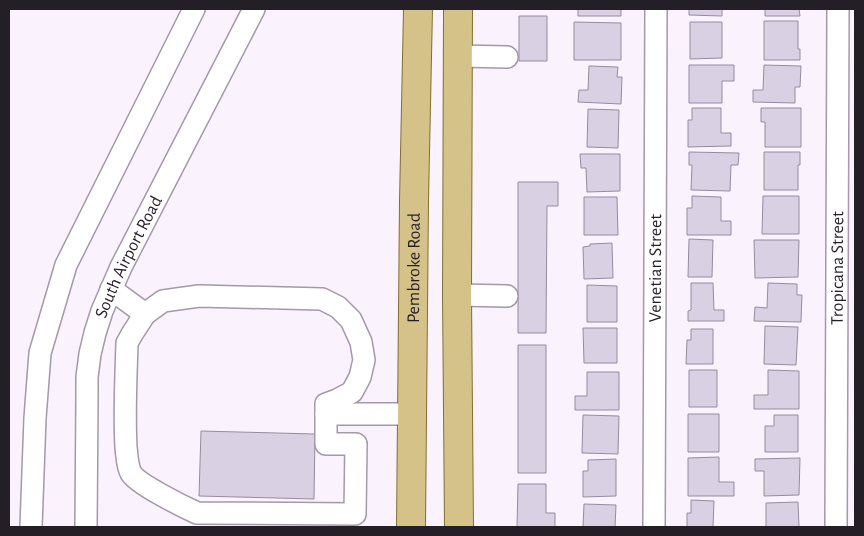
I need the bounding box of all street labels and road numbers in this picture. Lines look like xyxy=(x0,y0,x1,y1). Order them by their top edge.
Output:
street label: South Airport Road xyxy=(92,193,166,320)
street label: Tropicana Street xyxy=(829,211,847,325)
street label: Pembroke Road xyxy=(405,213,424,323)
street label: Venetian Street xyxy=(647,214,665,322)

